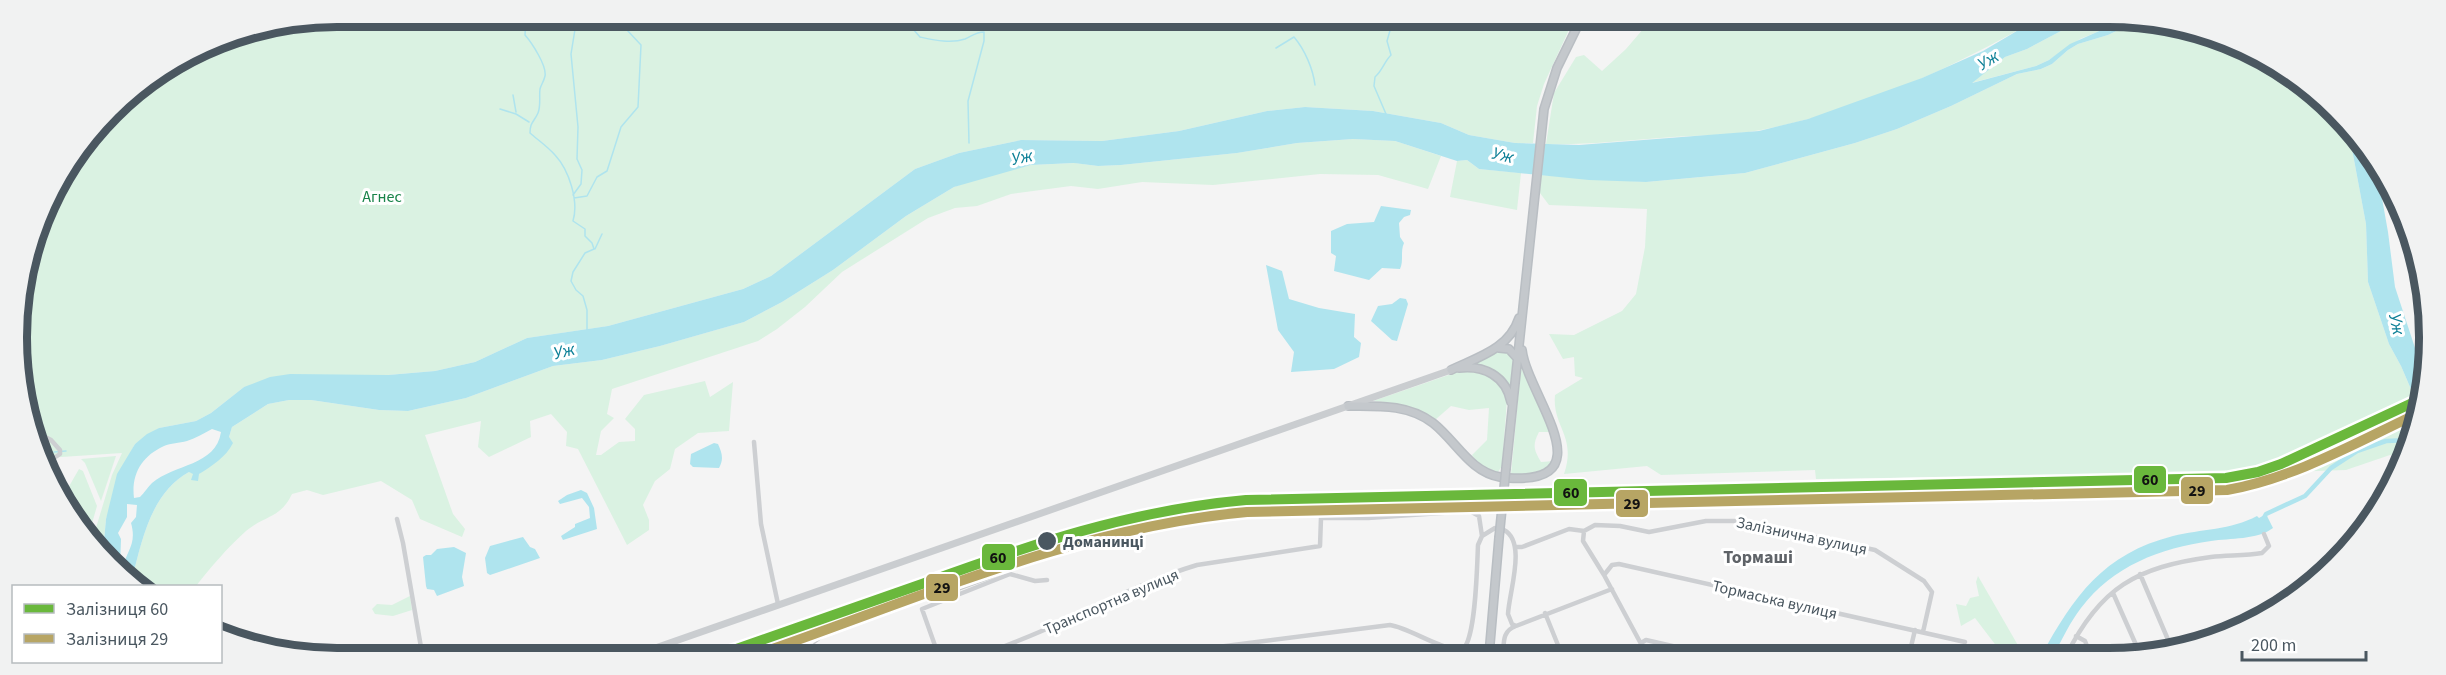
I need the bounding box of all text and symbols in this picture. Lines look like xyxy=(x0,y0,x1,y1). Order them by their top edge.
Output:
water label: Уж xyxy=(1973,44,2004,77)
water label: Уж xyxy=(1490,141,1517,170)
water label: Уж xyxy=(1009,143,1035,172)
park label: Агнес xyxy=(362,186,402,208)
water label: Уж xyxy=(2382,311,2411,338)
water label: Уж xyxy=(551,337,578,366)
line badge: 60 xyxy=(2133,465,2167,494)
text: 60 xyxy=(2142,469,2158,491)
line badge: 29 xyxy=(2180,476,2214,505)
line badge: 60 xyxy=(1553,478,1588,507)
text: 29 xyxy=(2189,480,2205,502)
text: 60 xyxy=(1563,482,1579,504)
line badge: 29 xyxy=(1615,489,1649,518)
text: 29 xyxy=(1624,493,1640,515)
street label: Залізнична вулиця xyxy=(1734,511,1869,561)
marker: Доманинці xyxy=(1036,530,1058,552)
place label: Доманинці xyxy=(1063,531,1144,553)
line badge: 60 xyxy=(981,543,1016,571)
district label: Тормаші xyxy=(1723,545,1793,570)
text: 60 xyxy=(990,547,1006,569)
street label: Транспортна вулиця xyxy=(1040,564,1182,640)
line badge: 29 xyxy=(925,573,959,602)
street label: Тормаська вулиця xyxy=(1710,575,1839,625)
text: 29 xyxy=(934,577,950,599)
legend xyxy=(12,585,222,663)
text: Залізниця 60 xyxy=(66,597,168,622)
scale bar xyxy=(2242,624,2366,662)
text: Залізниця 29 xyxy=(66,627,168,652)
text: 200 m xyxy=(2251,633,2296,658)

